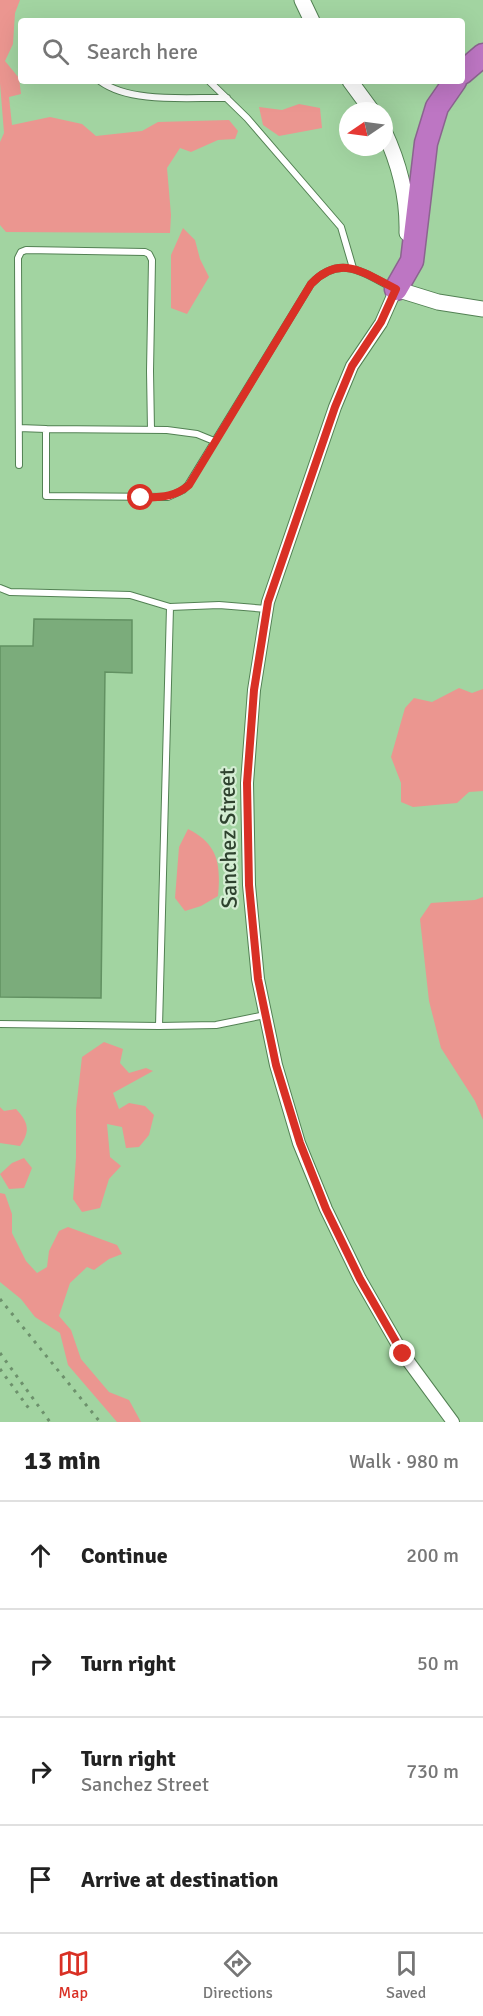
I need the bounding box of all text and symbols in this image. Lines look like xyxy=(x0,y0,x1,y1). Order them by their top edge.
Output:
search box xyxy=(18,18,465,84)
icon: search xyxy=(39,35,72,68)
text: Search here xyxy=(87,38,198,65)
north arrow xyxy=(339,102,393,156)
route start xyxy=(127,484,153,510)
street label: Sanchez Street xyxy=(213,767,243,909)
route end xyxy=(389,1340,415,1366)
text: 13 min xyxy=(24,1445,101,1477)
text: Walk · 980 m xyxy=(349,1449,459,1474)
icon: ahead xyxy=(24,1539,57,1572)
text: Continue xyxy=(81,1542,168,1569)
text: 200 m xyxy=(406,1543,459,1568)
icon: right xyxy=(24,1647,57,1680)
text: Turn right xyxy=(81,1650,176,1677)
text: 50 m xyxy=(417,1651,459,1676)
text: Turn right xyxy=(81,1745,176,1772)
icon: right xyxy=(24,1755,57,1788)
text: 730 m xyxy=(406,1759,459,1784)
text: Sanchez Street xyxy=(81,1772,209,1797)
icon: arrive xyxy=(24,1863,57,1896)
text: Arrive at destination xyxy=(81,1866,278,1893)
tab: Map xyxy=(57,1947,90,2003)
tab: Directions xyxy=(203,1947,273,2003)
tab: Saved xyxy=(386,1947,426,2003)

